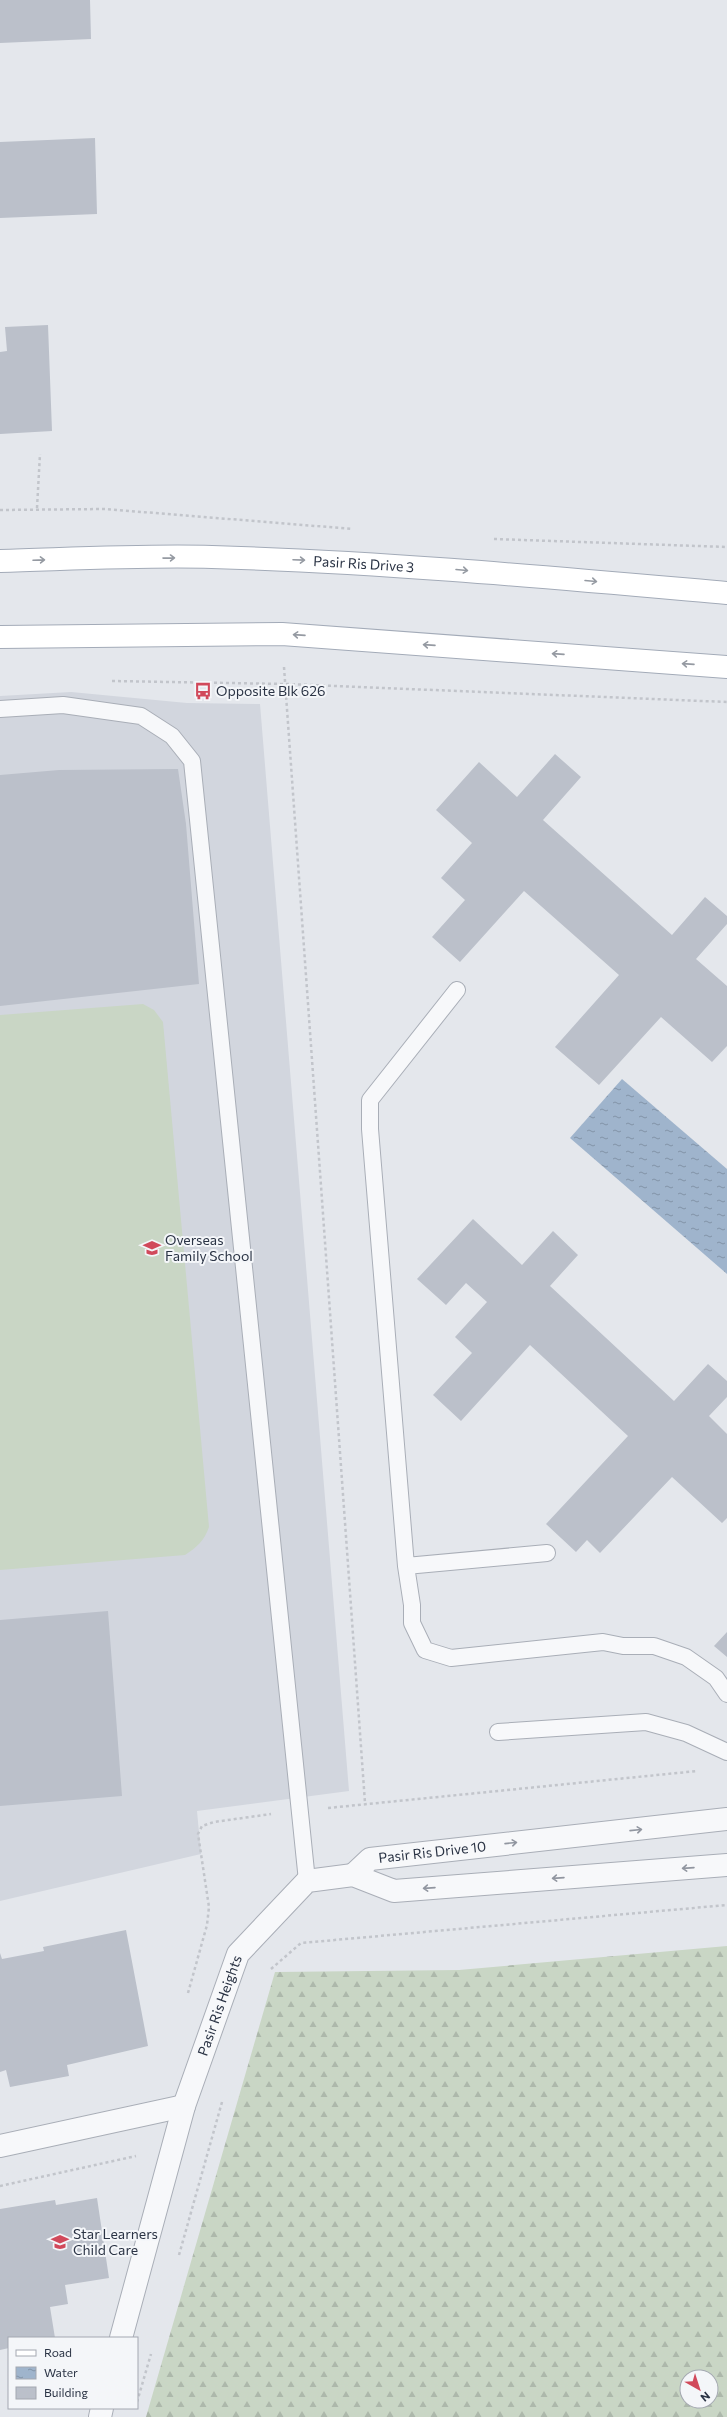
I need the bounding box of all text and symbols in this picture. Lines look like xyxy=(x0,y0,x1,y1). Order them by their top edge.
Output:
street label: Pasir Ris Drive 3 xyxy=(313,552,415,575)
one-way arrow xyxy=(162,554,175,561)
one-way arrow xyxy=(32,556,45,563)
one-way arrow xyxy=(292,556,305,564)
one-way arrow xyxy=(455,566,468,574)
one-way arrow xyxy=(584,578,597,585)
one-way arrow xyxy=(293,631,306,638)
one-way arrow xyxy=(423,641,436,648)
one-way arrow xyxy=(552,651,565,658)
one-way arrow xyxy=(682,660,695,667)
bus stop icon: Opposite Blk 626 xyxy=(193,681,213,701)
place label: Opposite Blk 626 xyxy=(216,682,325,699)
place label: Overseas Family School xyxy=(165,1231,253,1264)
school or university icon: Overseas Family School xyxy=(142,1238,162,1258)
one-way arrow xyxy=(629,1826,642,1833)
street label: Pasir Ris Drive 10 xyxy=(378,1837,487,1866)
one-way arrow xyxy=(504,1840,517,1847)
one-way arrow xyxy=(682,1865,695,1872)
one-way arrow xyxy=(552,1875,565,1882)
one-way arrow xyxy=(423,1885,436,1892)
street label: Pasir Ris Heights xyxy=(194,1953,245,2058)
place label: Star Learners Child Care xyxy=(73,2225,158,2258)
school or university icon: Star Learners Child Care xyxy=(50,2232,70,2252)
legend xyxy=(8,2337,138,2409)
text: Road xyxy=(44,2345,72,2359)
text: Water xyxy=(44,2365,78,2379)
north arrow xyxy=(679,2369,719,2409)
text: Building xyxy=(44,2385,88,2399)
text: N xyxy=(698,2390,713,2405)

